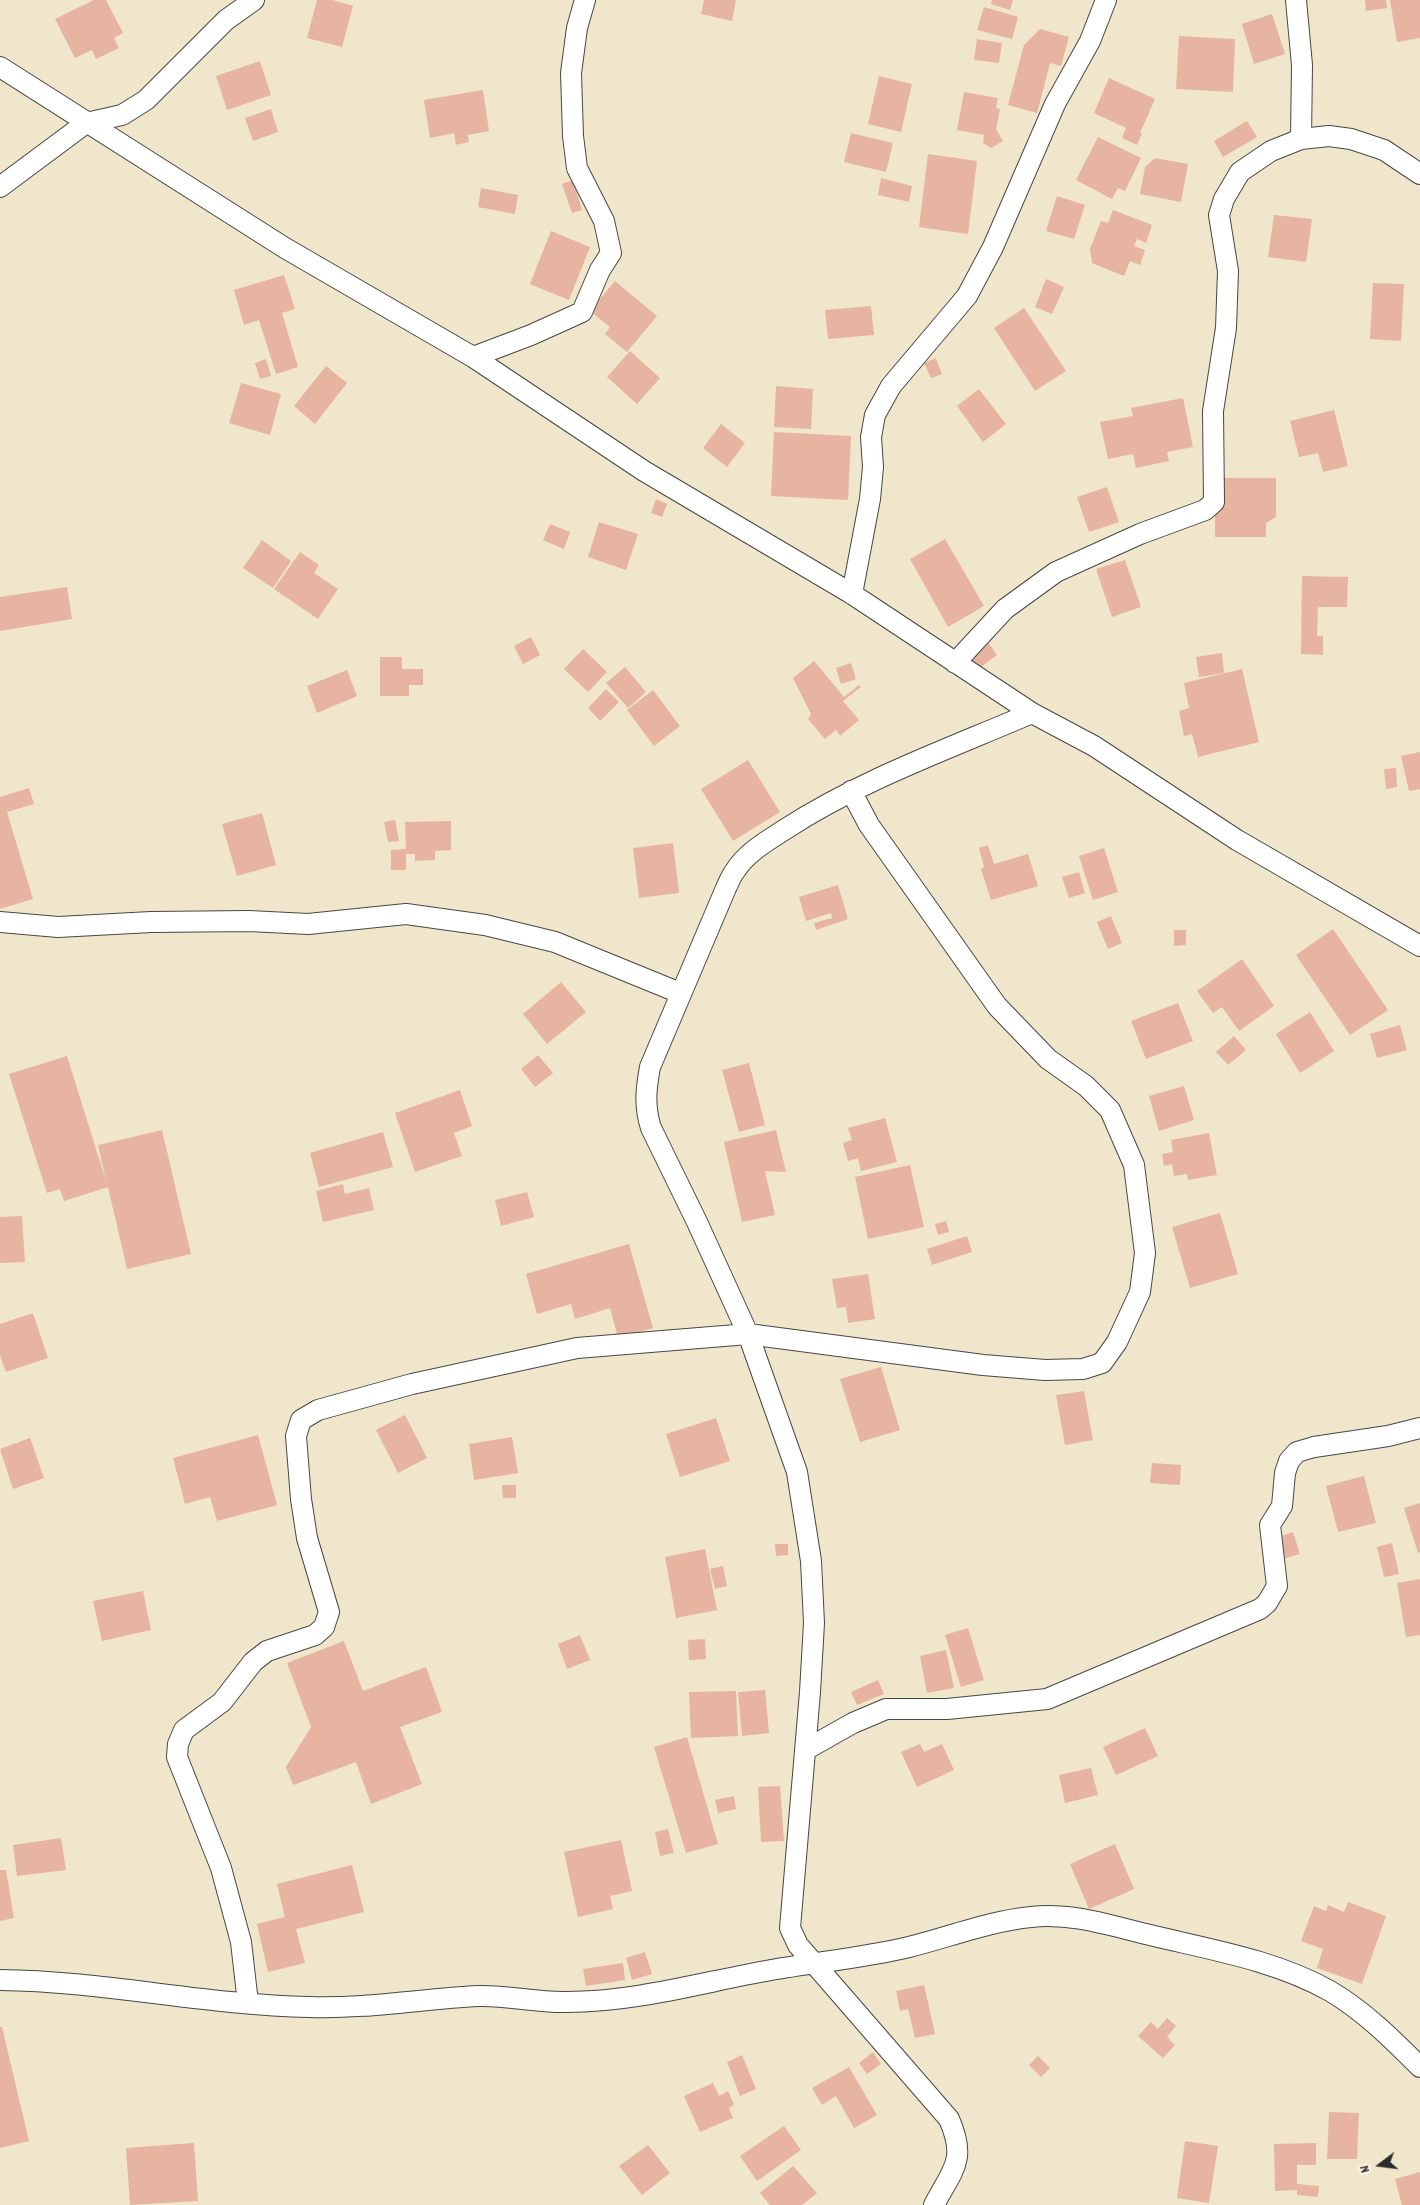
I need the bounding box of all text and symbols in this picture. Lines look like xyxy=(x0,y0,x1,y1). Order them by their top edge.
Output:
north arrow xyxy=(1355,2140,1405,2190)
text: N xyxy=(1355,2163,1376,2175)

